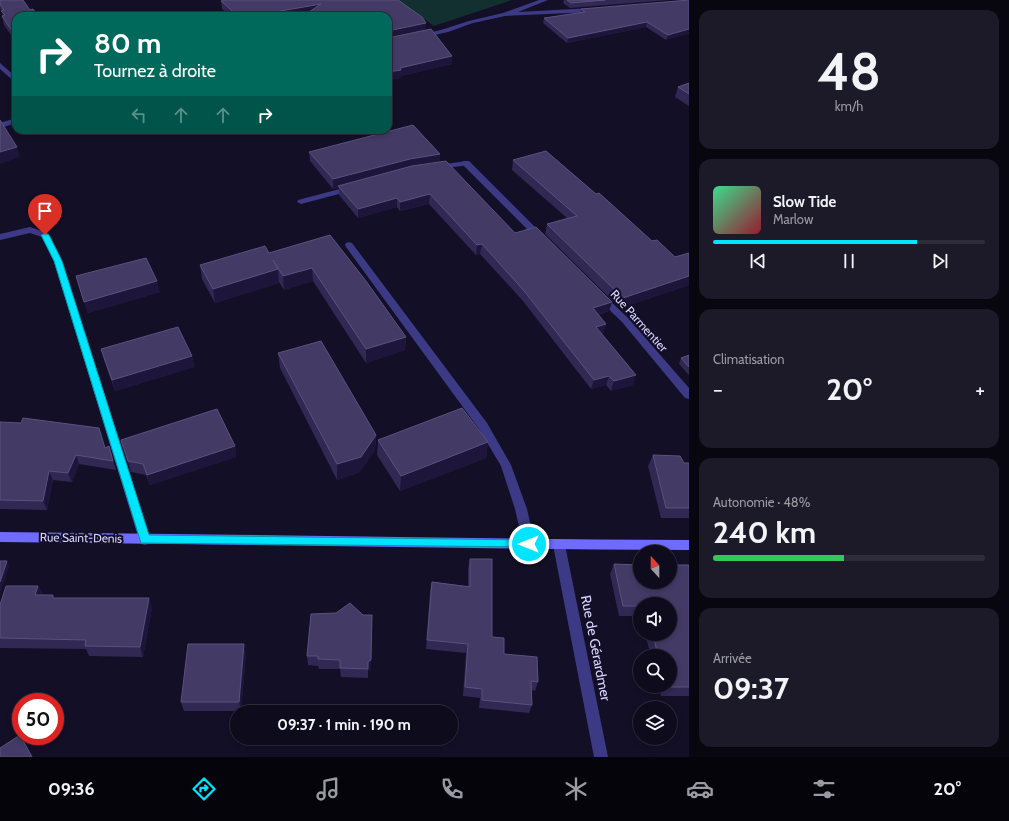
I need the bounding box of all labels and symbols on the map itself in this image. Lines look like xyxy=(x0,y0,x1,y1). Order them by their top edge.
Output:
pin xyxy=(28,194,62,235)
street label: Rue Parmentier xyxy=(608,287,671,355)
position arrow xyxy=(508,523,550,565)
street label: Rue Saint-Denis xyxy=(40,529,122,546)
north arrow xyxy=(633,545,677,589)
street label: Rue de Gérardmer xyxy=(577,594,615,703)
speed limit sign: 50 xyxy=(12,693,64,745)

